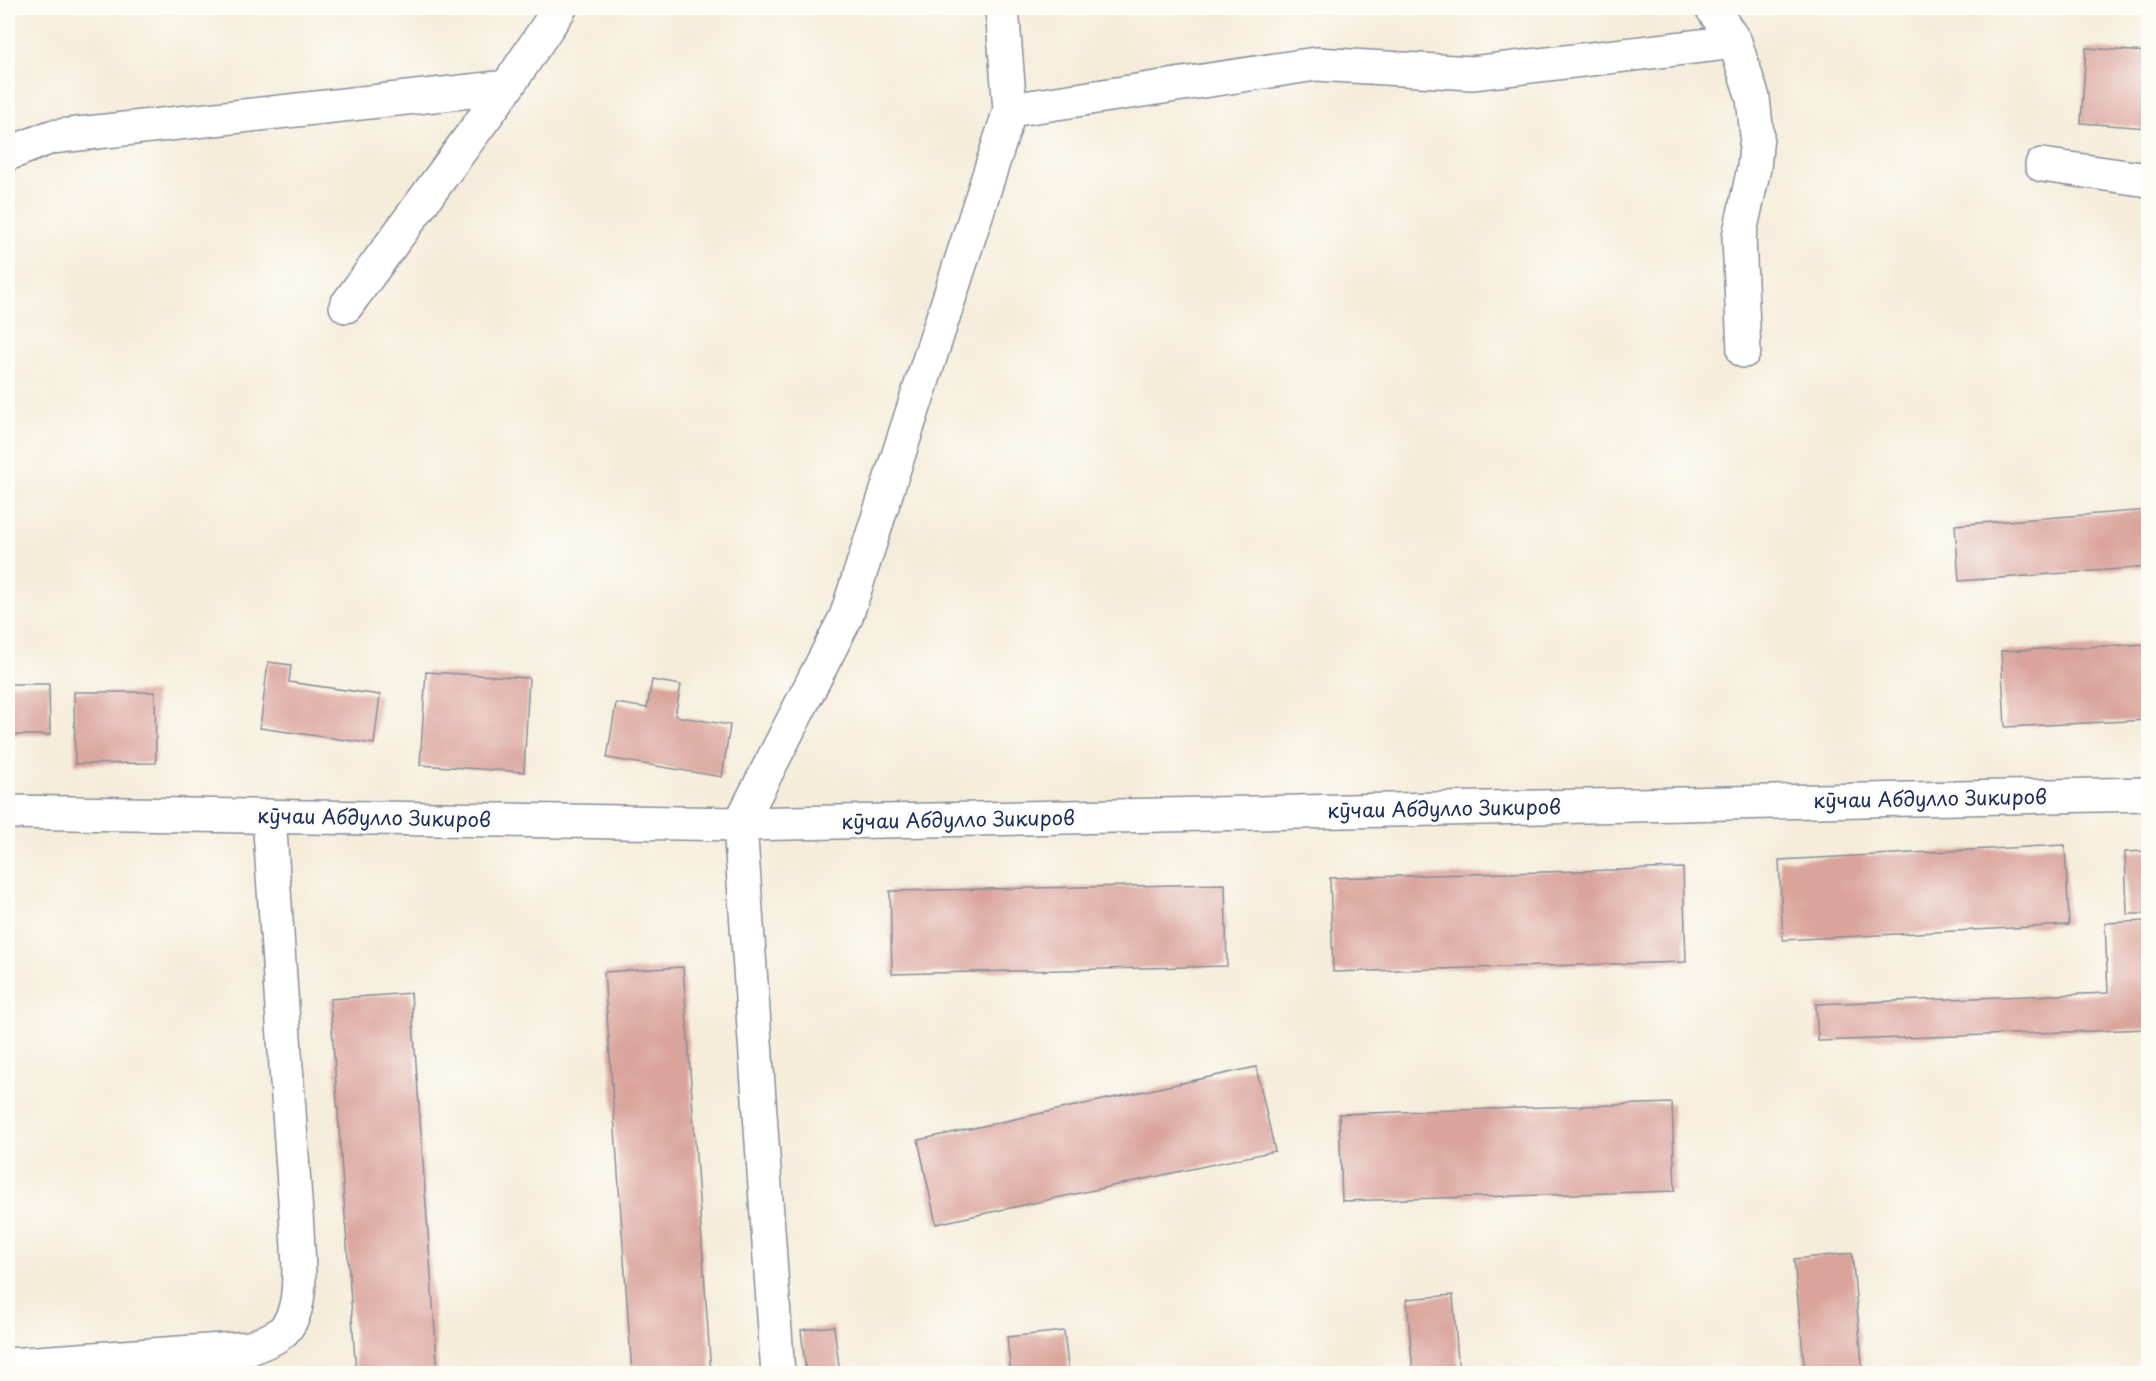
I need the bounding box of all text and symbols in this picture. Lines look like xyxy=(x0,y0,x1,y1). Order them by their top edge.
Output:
street label: кӯчаи Абдулло Зикиров xyxy=(1813,781,2047,815)
street label: кӯчаи Абдулло Зикиров xyxy=(1327,791,1561,825)
street label: кӯчаи Абдулло Зикиров xyxy=(257,800,491,834)
street label: кӯчаи Абдулло Зикиров xyxy=(841,802,1075,836)

